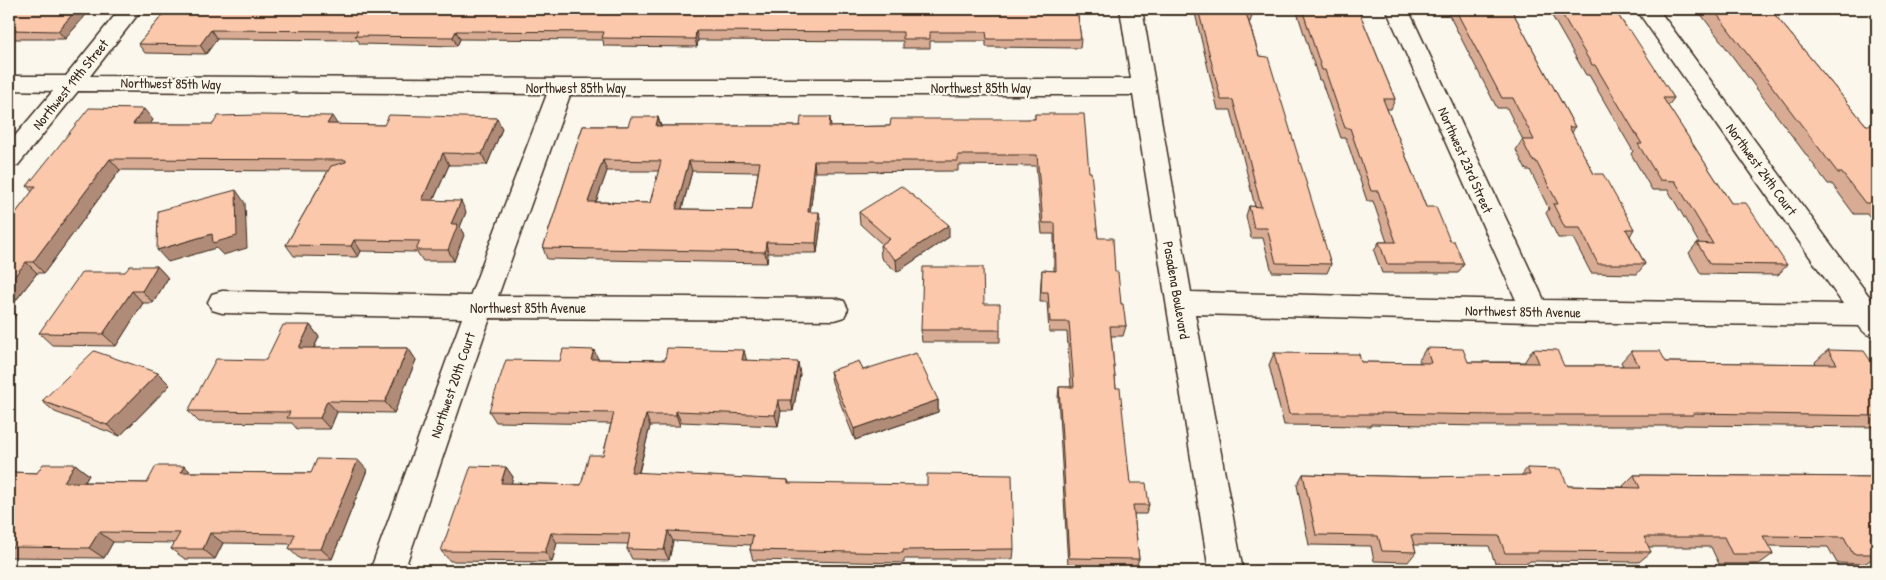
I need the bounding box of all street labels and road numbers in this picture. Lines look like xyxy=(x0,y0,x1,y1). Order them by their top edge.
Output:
street label: Northwest 19th Street xyxy=(28,35,113,133)
street label: Northwest 85th Way xyxy=(121,73,222,94)
street label: Northwest 85th Way xyxy=(526,78,626,98)
street label: Northwest 85th Way xyxy=(931,78,1031,98)
street label: Northwest 23rd Street xyxy=(1434,104,1498,216)
street label: Northwest 24th Court xyxy=(1722,119,1802,219)
street label: Pasadena Boulevard xyxy=(1159,240,1195,341)
street label: Northwest 85th Avenue xyxy=(470,298,586,317)
street label: Northwest 85th Avenue xyxy=(1465,300,1582,322)
street label: Northwest 20th Court xyxy=(425,329,479,440)

